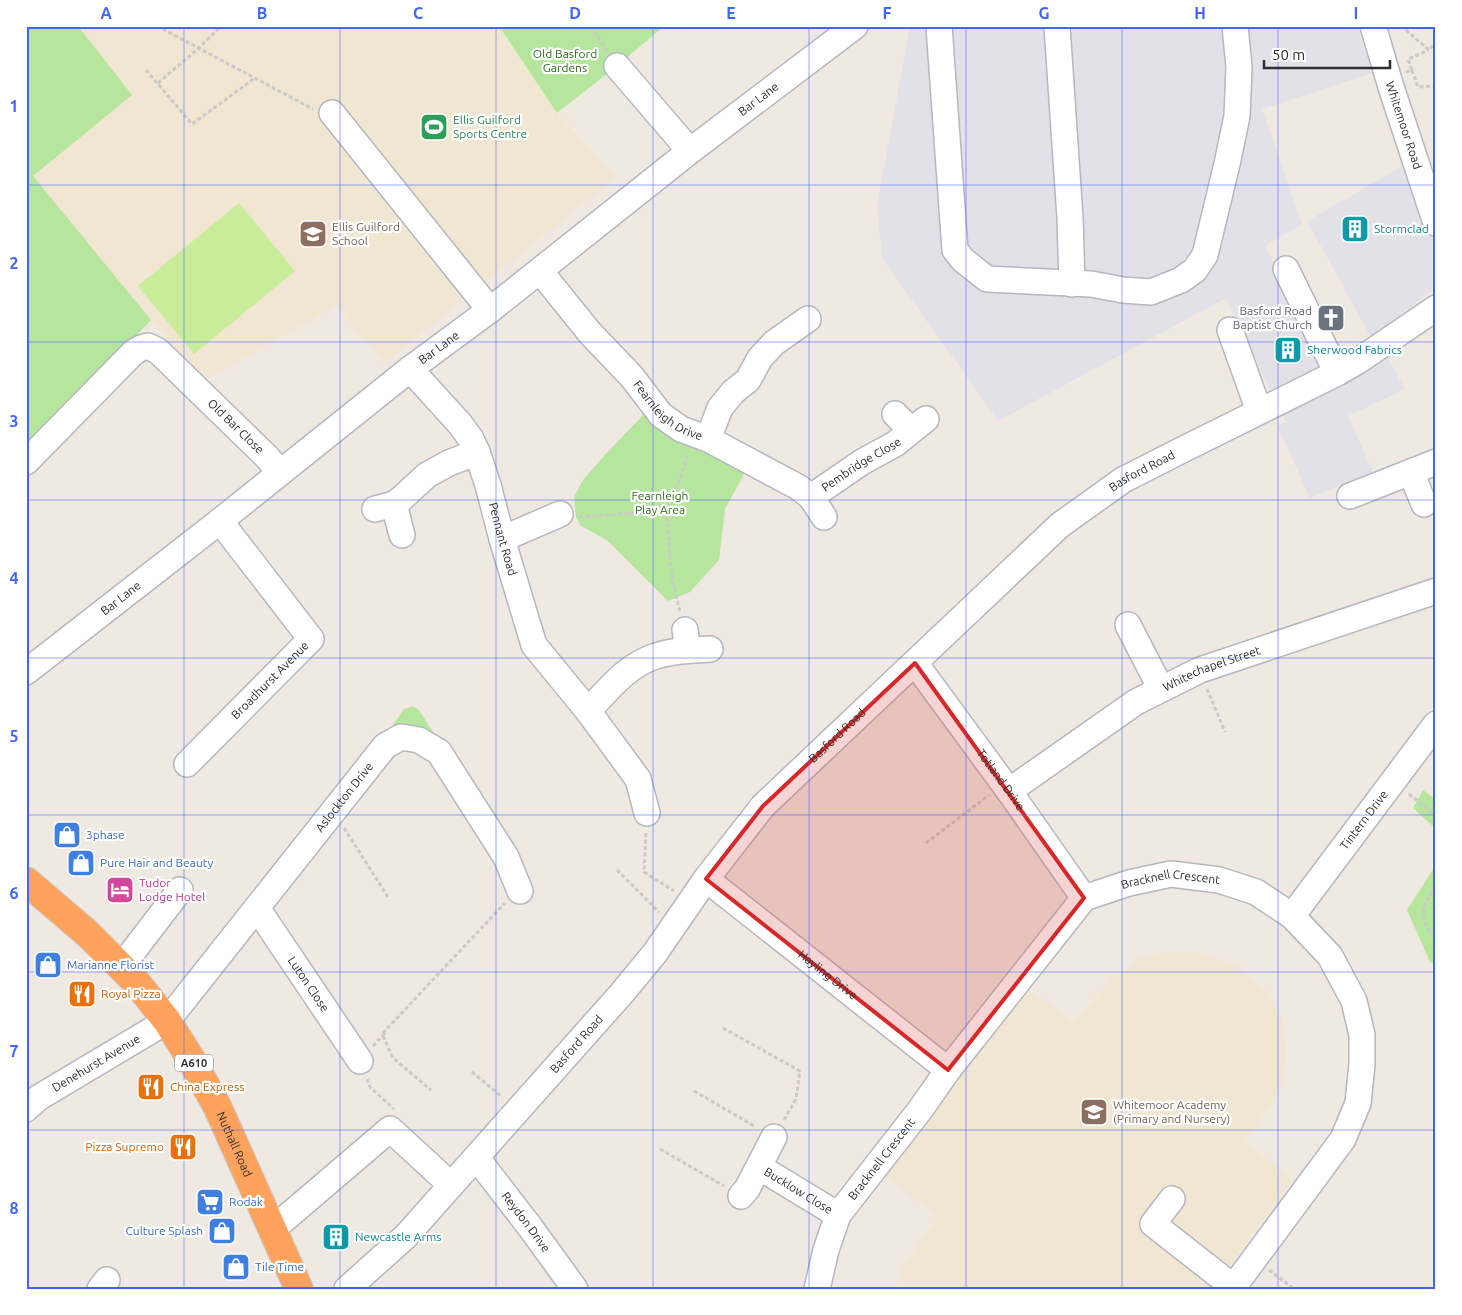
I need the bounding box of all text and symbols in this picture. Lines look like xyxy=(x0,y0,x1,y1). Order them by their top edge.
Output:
text: A xyxy=(100,4,112,22)
text: B xyxy=(257,4,267,22)
text: C xyxy=(413,4,423,22)
text: D xyxy=(569,4,581,22)
text: E xyxy=(726,4,736,22)
text: F xyxy=(883,4,892,22)
text: G xyxy=(1038,4,1050,22)
text: H xyxy=(1194,4,1206,22)
text: I xyxy=(1354,4,1358,22)
scale bar xyxy=(1264,38,1391,70)
text: 50 m xyxy=(1272,46,1305,63)
park label: Old Basford Gardens xyxy=(533,47,597,74)
street label: Bar Lane xyxy=(736,79,781,118)
street label: Whitemoor Road xyxy=(1384,80,1425,171)
text: 1 xyxy=(9,97,19,115)
sports icon: Ellis Guilford Sports Centre xyxy=(419,112,449,142)
place label: Ellis Guilford Sports Centre xyxy=(453,113,527,140)
building icon: Stormclad xyxy=(1340,214,1370,244)
school or university icon: Ellis Guilford School xyxy=(298,219,328,249)
place label: Ellis Guilford School xyxy=(332,220,400,247)
place label: Stormclad xyxy=(1374,222,1429,235)
text: 2 xyxy=(9,254,19,272)
church icon: Basford Road Baptist Church xyxy=(1316,303,1346,333)
place label: Basford Road Baptist Church xyxy=(1233,304,1312,331)
street label: Bar Lane xyxy=(416,328,461,366)
building icon: Sherwood Fabrics xyxy=(1273,335,1303,365)
place label: Sherwood Fabrics xyxy=(1307,343,1402,356)
street label: Fearnleigh Drive xyxy=(631,378,704,442)
street label: Old Bar Close xyxy=(205,396,267,456)
text: 3 xyxy=(9,412,19,430)
street label: Pembridge Close xyxy=(819,435,904,494)
street label: Basford Road xyxy=(1106,448,1177,494)
park label: Fearnleigh Play Area xyxy=(632,489,688,516)
street label: Pennant Road xyxy=(487,501,520,577)
text: 4 xyxy=(9,569,19,587)
street label: Bar Lane xyxy=(98,578,143,617)
street label: Broadhurst Avenue xyxy=(229,638,311,721)
street label: Whitechapel Street xyxy=(1161,643,1262,694)
street label: Basford Road xyxy=(806,706,868,765)
text: 5 xyxy=(9,727,19,745)
street label: Totland Drive xyxy=(975,747,1028,813)
street label: Aslockton Drive xyxy=(313,760,375,834)
street label: Tintern Drive xyxy=(1337,788,1390,852)
shop icon: 3phase xyxy=(52,820,82,850)
place label: 3phase xyxy=(86,828,125,841)
shop icon: Pure Hair and Beauty xyxy=(66,848,96,878)
place label: Pure Hair and Beauty xyxy=(100,856,213,869)
street label: Bracknell Crescent xyxy=(1119,867,1221,891)
hotel icon: Tudor Lodge Hotel xyxy=(105,875,135,905)
place label: Tudor Lodge Hotel xyxy=(139,876,205,903)
text: 6 xyxy=(9,884,19,902)
street label: Hayling Drive xyxy=(796,947,860,1002)
shop icon: Marianne Florist xyxy=(33,950,63,980)
street label: Luton Close xyxy=(286,954,332,1014)
place label: Marianne Florist xyxy=(67,958,154,971)
restaurant icon: Royal Pizza xyxy=(67,979,97,1009)
place label: Royal Pizza xyxy=(101,987,161,1000)
street label: Basford Road xyxy=(547,1012,605,1075)
street label: Denehurst Avenue xyxy=(50,1032,142,1094)
text: 7 xyxy=(9,1042,19,1060)
road number: A610 xyxy=(175,1054,213,1072)
restaurant icon: China Express xyxy=(136,1072,166,1102)
place label: China Express xyxy=(170,1080,244,1093)
school or university icon: Whitemoor Academy (Primary and Nursery) xyxy=(1079,1097,1109,1127)
place label: Whitemoor Academy (Primary and Nursery) xyxy=(1113,1098,1230,1126)
street label: Nuthall Road xyxy=(215,1110,255,1179)
street label: Bracknell Crescent xyxy=(845,1115,917,1202)
restaurant icon: Pizza Supremo xyxy=(168,1132,198,1162)
place label: Pizza Supremo xyxy=(85,1140,164,1153)
street label: Bucklow Close xyxy=(762,1165,835,1216)
supermarket icon: Rodak xyxy=(195,1187,225,1217)
street label: Reydon Drive xyxy=(499,1189,553,1254)
place label: Rodak xyxy=(229,1195,263,1208)
text: 8 xyxy=(9,1199,19,1217)
shop icon: Culture Splash xyxy=(207,1216,237,1246)
building icon: Newcastle Arms xyxy=(321,1222,351,1252)
place label: Culture Splash xyxy=(126,1224,203,1237)
place label: Newcastle Arms xyxy=(355,1230,442,1243)
shop icon: Tile Time xyxy=(221,1252,251,1282)
place label: Tile Time xyxy=(255,1260,304,1273)

